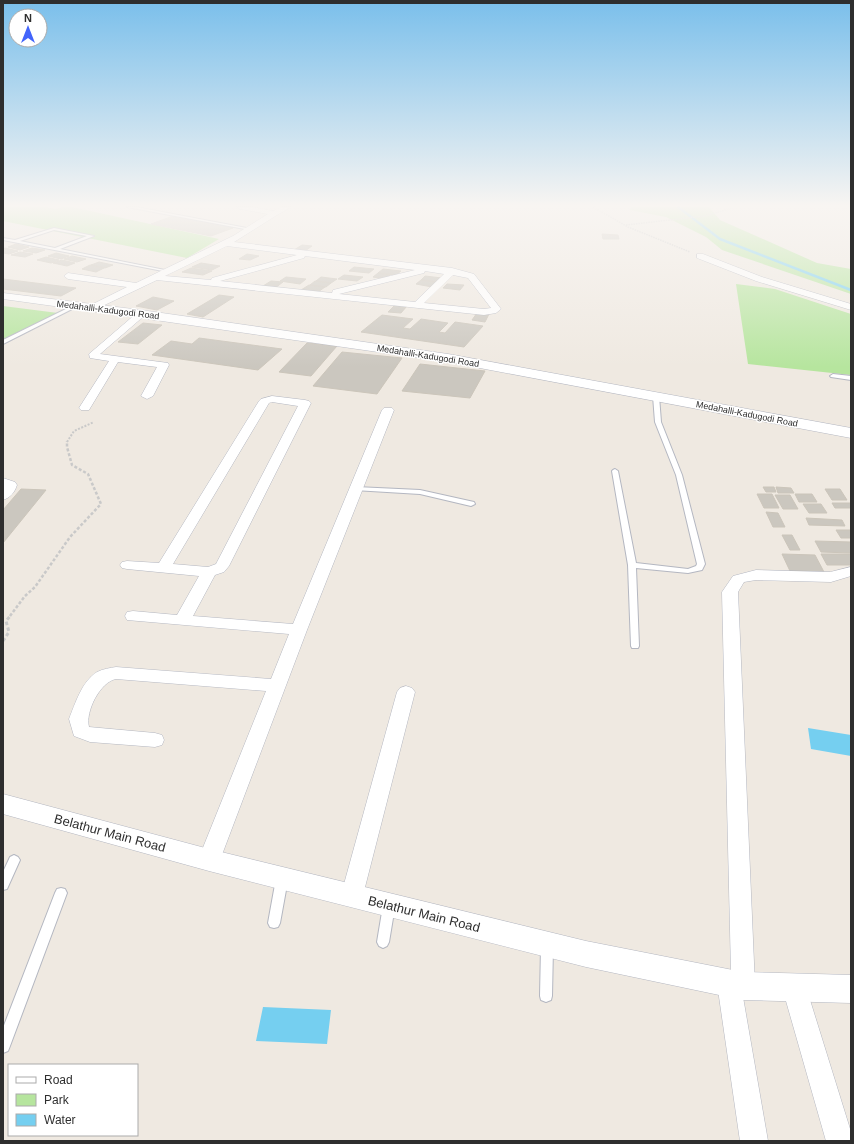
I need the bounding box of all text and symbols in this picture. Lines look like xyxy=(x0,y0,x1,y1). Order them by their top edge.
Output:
north arrow xyxy=(8,8,48,48)
text: N xyxy=(24,12,32,24)
street label: Medahalli-Kadugodi Road xyxy=(56,299,160,321)
street label: Medahalli-Kadugodi Road xyxy=(376,343,480,369)
street label: Medahalli-Kadugodi Road xyxy=(695,399,799,429)
street label: Belathur Main Road xyxy=(53,811,167,855)
street label: Belathur Main Road xyxy=(366,893,482,935)
legend xyxy=(8,1064,138,1136)
text: Road xyxy=(44,1073,73,1087)
text: Park xyxy=(44,1093,70,1107)
text: Water xyxy=(44,1113,76,1127)

